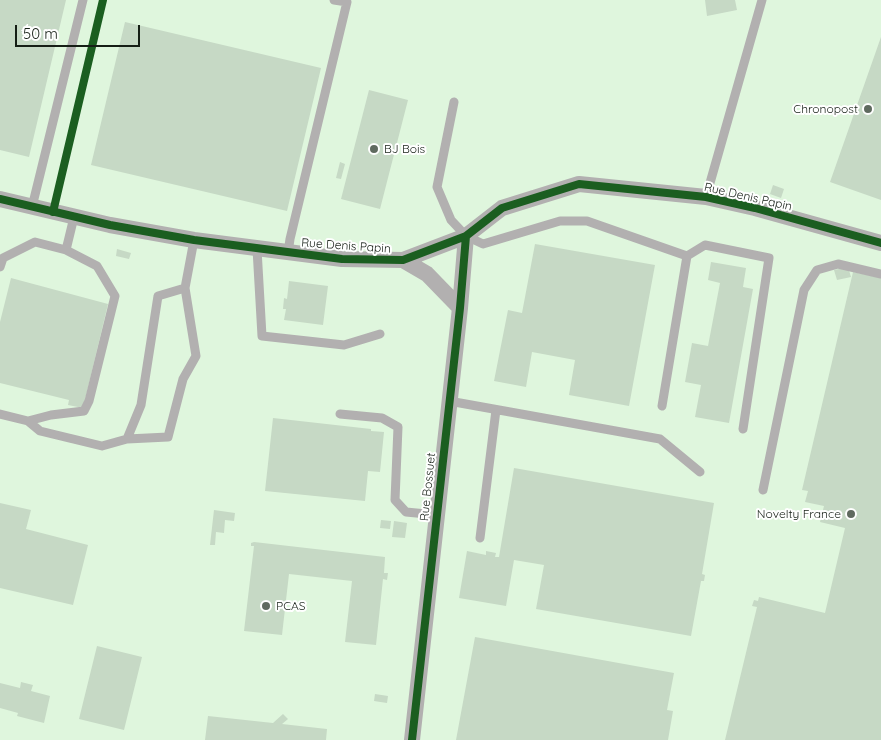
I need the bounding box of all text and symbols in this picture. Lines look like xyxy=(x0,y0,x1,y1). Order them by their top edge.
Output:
scale bar xyxy=(18,15,142,47)
text: 50 m xyxy=(23,24,58,43)
place label: Chronopost xyxy=(793,102,858,116)
marker: Chronopost xyxy=(862,103,874,115)
place label: BJ Bois xyxy=(384,142,425,156)
marker: BJ Bois xyxy=(368,143,380,155)
street label: Rue Denis Papin xyxy=(703,180,793,214)
street label: Rue Denis Papin xyxy=(301,236,391,256)
street label: Rue Bossuet xyxy=(417,452,439,522)
place label: Novelty France xyxy=(757,507,841,521)
marker: Novelty France xyxy=(845,508,857,520)
place label: PCAS xyxy=(276,599,305,613)
marker: PCAS xyxy=(260,600,272,612)

